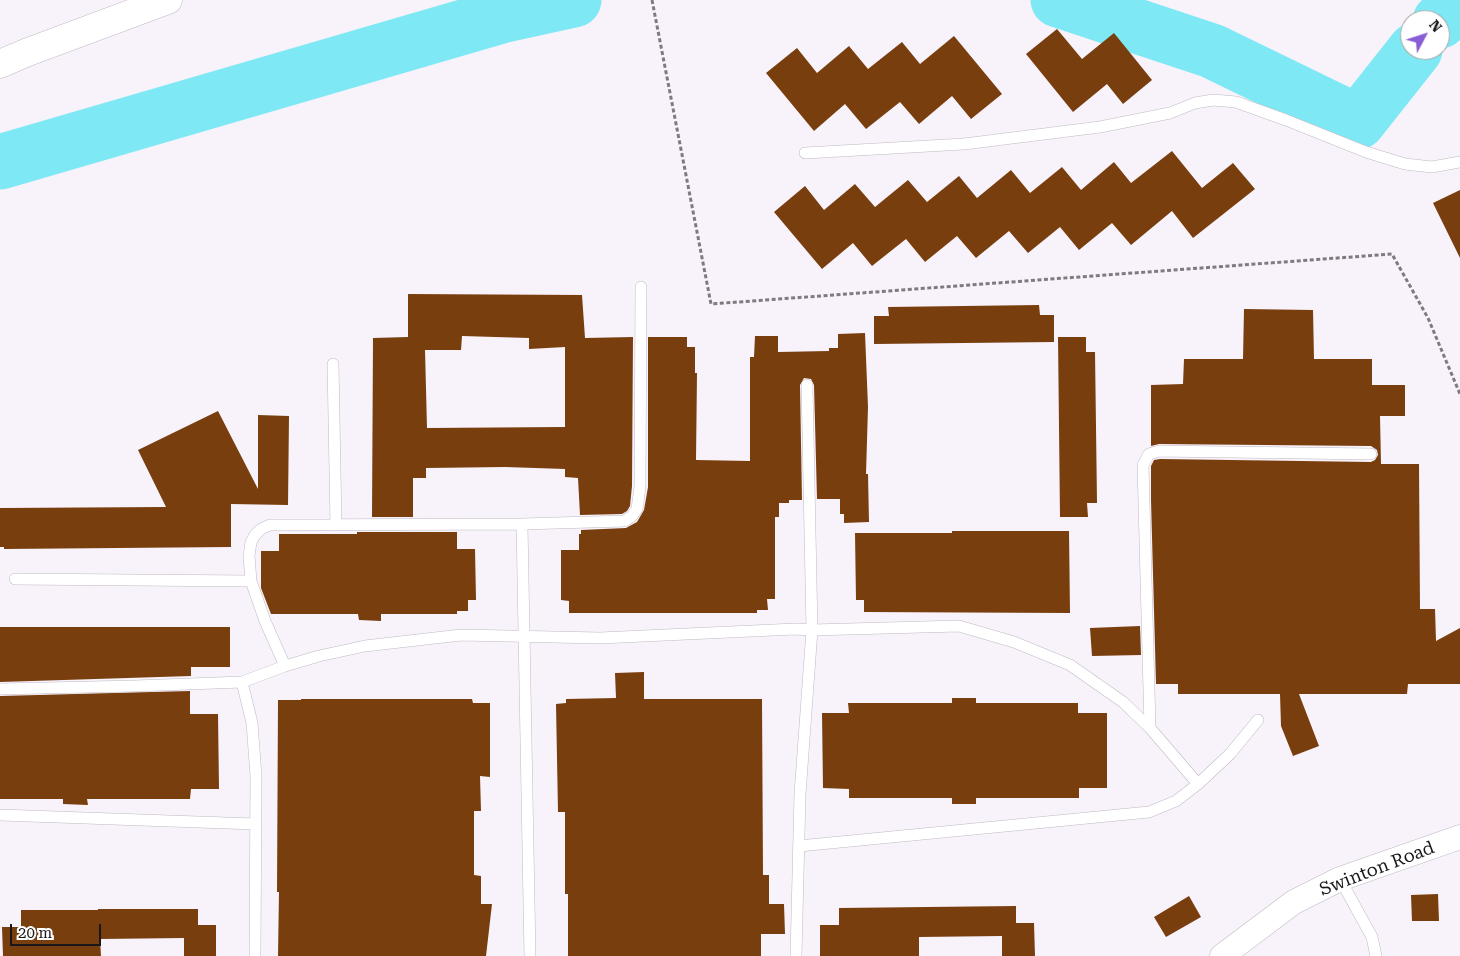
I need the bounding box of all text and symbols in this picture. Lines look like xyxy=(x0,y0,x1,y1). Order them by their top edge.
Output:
north arrow xyxy=(1400,10,1450,60)
text: N xyxy=(1426,17,1445,35)
street label: Swinton Road xyxy=(1316,837,1438,901)
scale bar xyxy=(12,914,104,946)
text: 20 m xyxy=(18,924,52,942)

